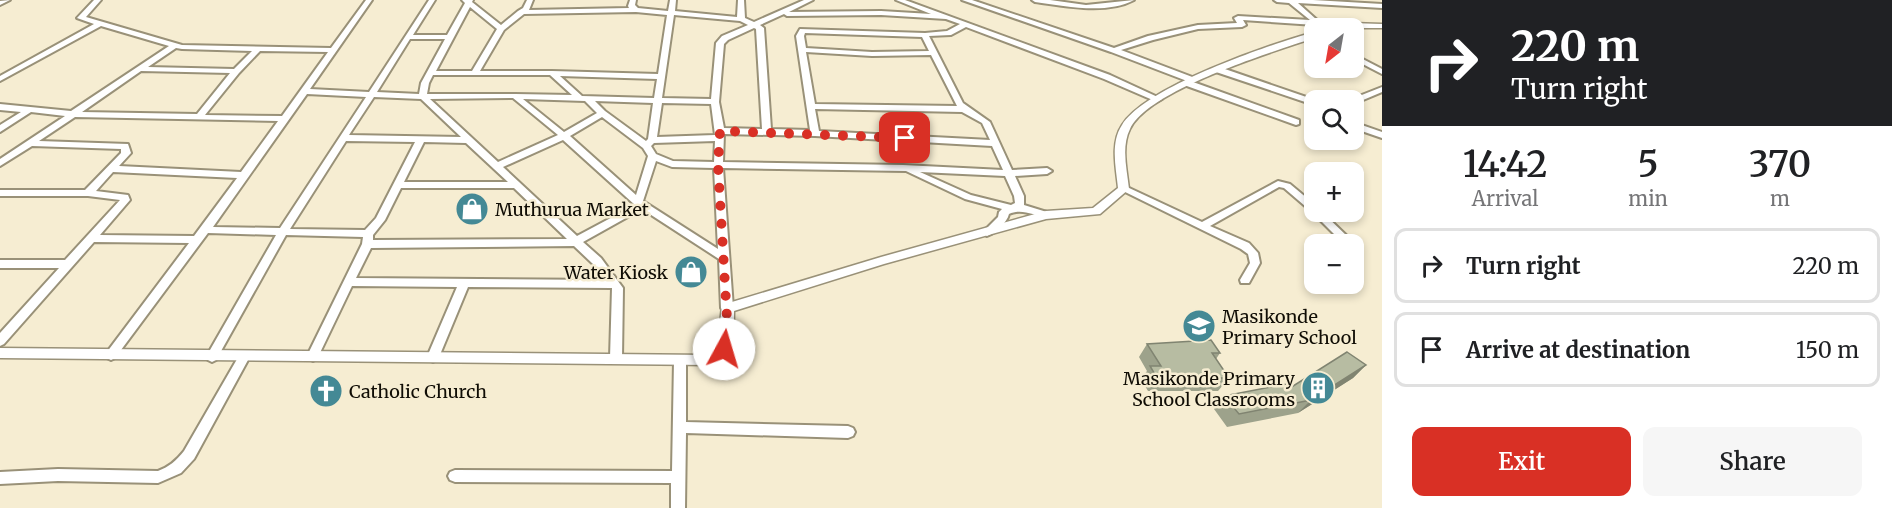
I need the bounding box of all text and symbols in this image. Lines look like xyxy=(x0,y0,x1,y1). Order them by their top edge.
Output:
north arrow xyxy=(1304,18,1364,78)
map controls xyxy=(1304,18,1364,294)
text: 220 m xyxy=(1511,20,1639,72)
icon: right xyxy=(1412,24,1490,102)
text: Turn right xyxy=(1511,72,1648,106)
button: search xyxy=(1304,90,1364,150)
pin xyxy=(879,112,930,163)
icon: arrive xyxy=(888,121,921,154)
text: 14:42 xyxy=(1463,142,1548,187)
text: 5 xyxy=(1638,142,1659,187)
text: 370 xyxy=(1749,142,1811,187)
button: + xyxy=(1304,162,1364,222)
text: Arrival xyxy=(1472,186,1539,211)
text: min xyxy=(1628,186,1668,211)
text: m xyxy=(1770,186,1790,211)
shop icon: Muthurua Market xyxy=(454,191,490,227)
place label: Muthurua Market xyxy=(495,198,649,221)
button: − xyxy=(1304,234,1364,294)
icon: right xyxy=(1415,249,1448,282)
text: Turn right xyxy=(1466,252,1580,280)
text: 220 m xyxy=(1792,252,1859,280)
shop icon: Water Kiosk xyxy=(673,254,709,290)
place label: Water Kiosk xyxy=(563,261,669,284)
place label: Masikonde Primary School xyxy=(1222,305,1357,349)
school or university icon: Masikonde Primary School xyxy=(1181,308,1217,344)
position arrow xyxy=(692,317,756,381)
icon: arrive xyxy=(1415,333,1448,366)
text: Arrive at destination xyxy=(1466,336,1690,364)
text: 150 m xyxy=(1796,336,1859,364)
place label: Masikonde Primary School Classrooms xyxy=(1123,367,1296,411)
building icon: Masikonde Primary School Classrooms xyxy=(1300,370,1336,406)
church icon: Catholic Church xyxy=(308,373,344,409)
place label: Catholic Church xyxy=(349,380,487,403)
button: Exit xyxy=(1412,427,1631,496)
button: Share xyxy=(1643,427,1862,496)

